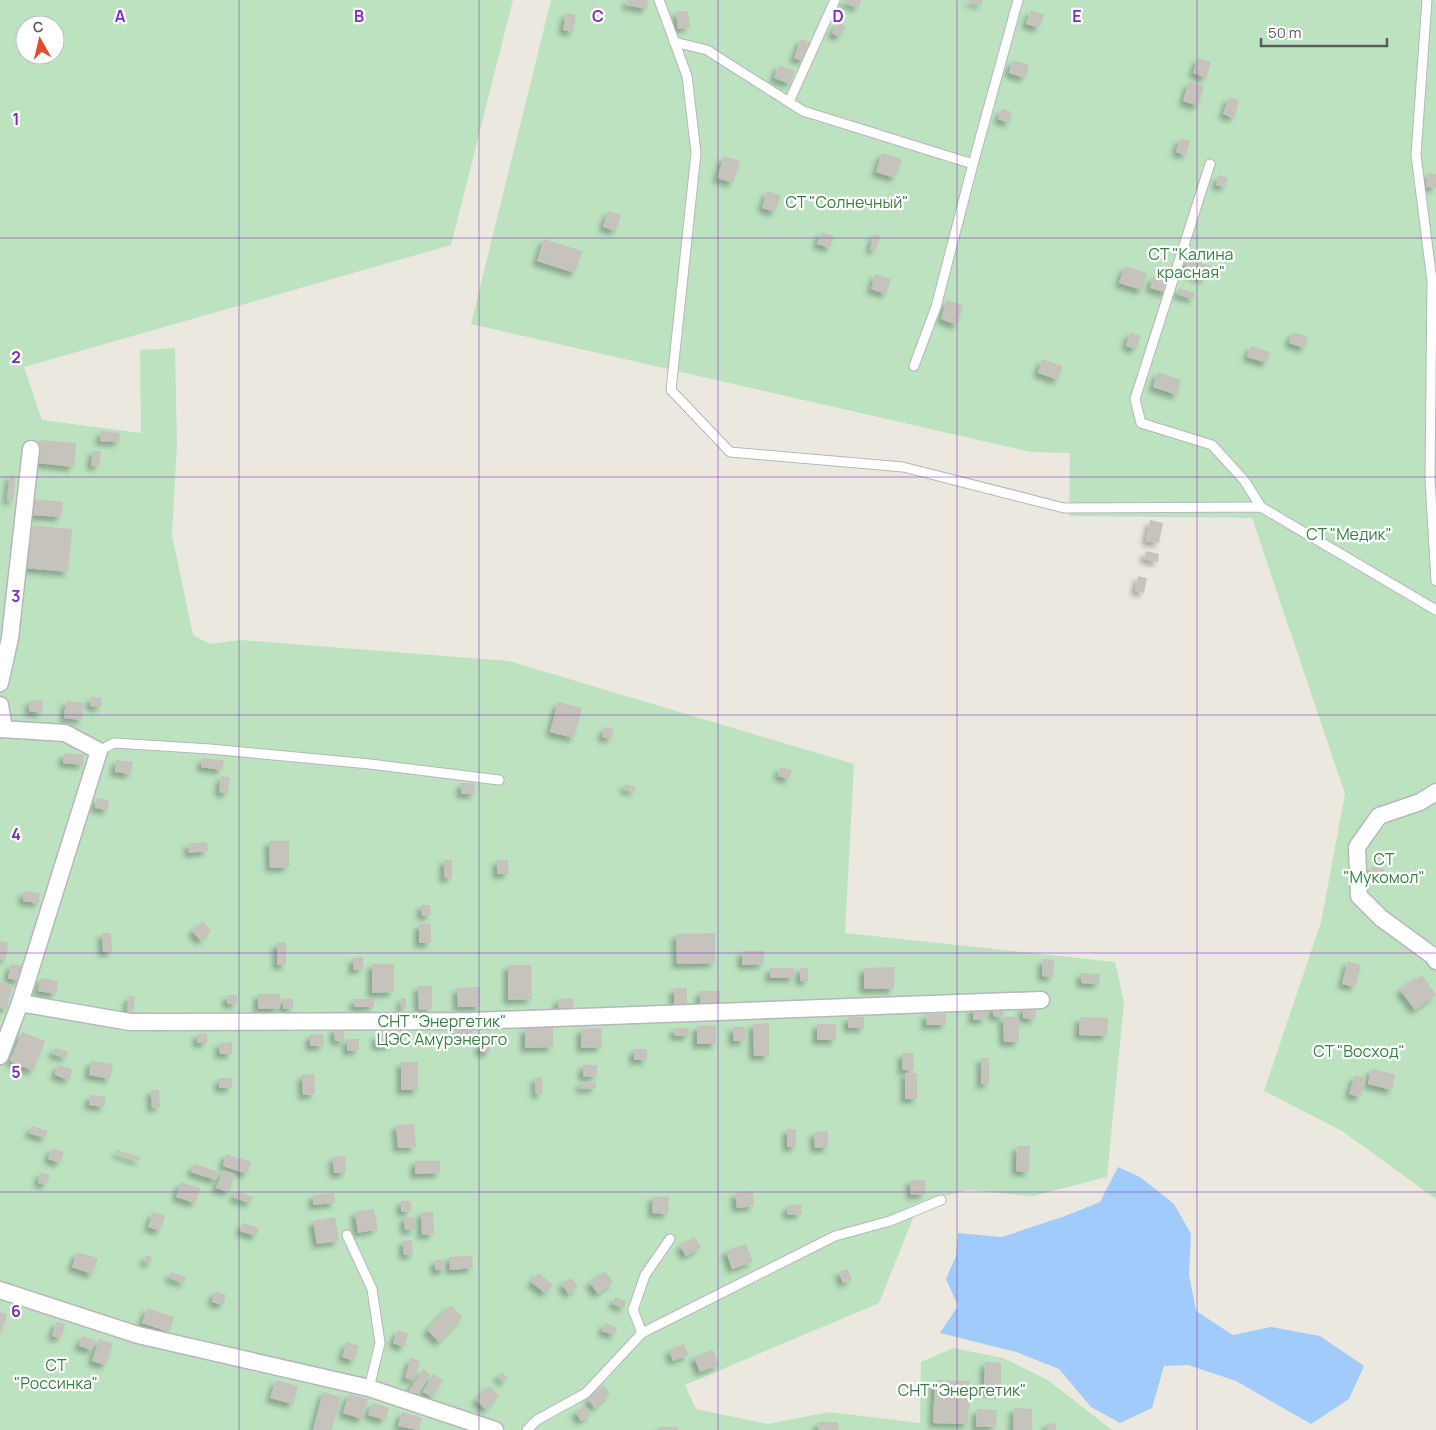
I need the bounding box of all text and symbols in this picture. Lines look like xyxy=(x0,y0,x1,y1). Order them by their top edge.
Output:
text: A xyxy=(115,5,126,27)
text: B xyxy=(354,5,364,27)
text: C xyxy=(592,5,604,27)
text: D xyxy=(832,5,844,27)
text: E xyxy=(1072,5,1082,27)
north arrow xyxy=(15,15,65,65)
scale bar xyxy=(1261,15,1387,47)
text: С xyxy=(32,17,45,37)
text: 50 m xyxy=(1268,22,1302,43)
text: 1 xyxy=(12,108,20,130)
park label: СТ "Солнечный" xyxy=(785,191,909,213)
park label: СТ "Калина красная" xyxy=(1148,243,1234,283)
text: 2 xyxy=(11,346,21,368)
park label: СТ "Медик" xyxy=(1306,523,1392,545)
text: 3 xyxy=(11,585,21,607)
text: 4 xyxy=(11,823,21,845)
park label: СТ "Мукомол" xyxy=(1343,848,1425,888)
park label: СНТ "Энергетик" ЦЭС Амурэнерго xyxy=(377,1010,507,1050)
park label: СТ "Восход" xyxy=(1313,1040,1405,1062)
text: 5 xyxy=(11,1061,21,1083)
text: 6 xyxy=(11,1300,21,1322)
park label: СТ "Россинка" xyxy=(14,1354,98,1394)
park label: СНТ "Энергетик" xyxy=(898,1379,1026,1401)

